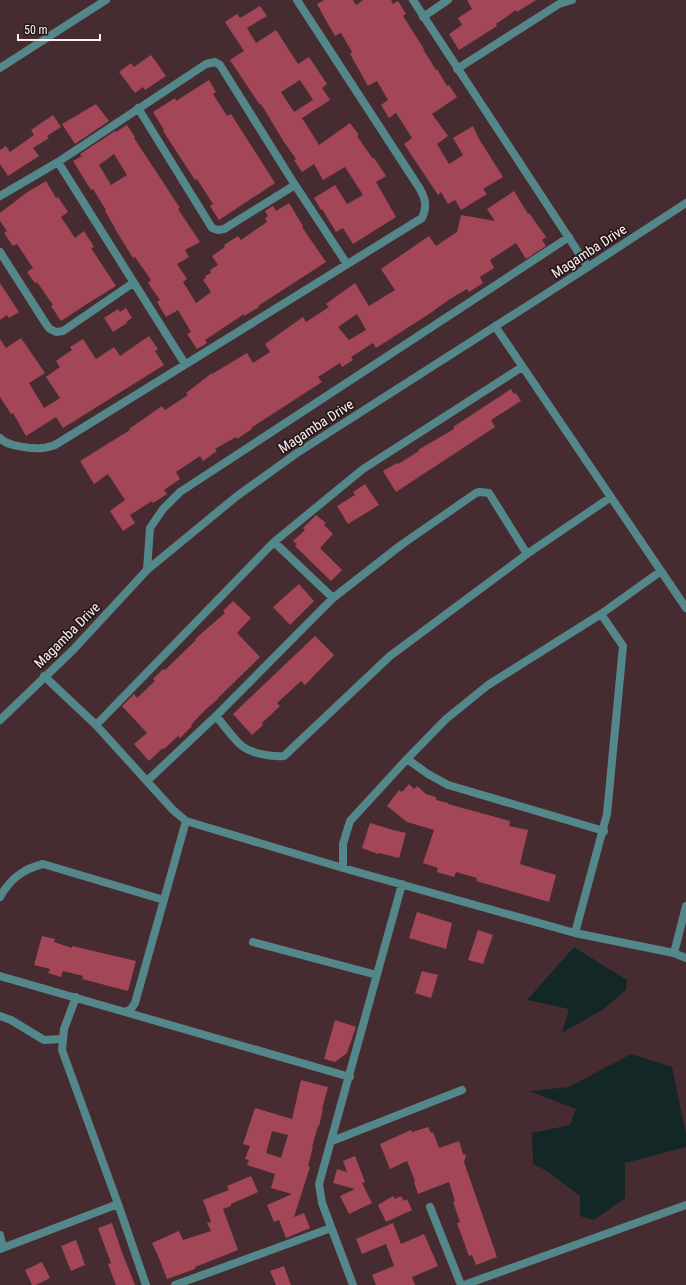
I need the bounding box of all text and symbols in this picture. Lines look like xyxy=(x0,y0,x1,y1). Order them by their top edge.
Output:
scale bar xyxy=(18,16,100,42)
text: 50 m xyxy=(24,23,48,37)
street label: Magamba Drive xyxy=(549,221,630,281)
street label: Magamba Drive xyxy=(276,396,357,456)
street label: Magamba Drive xyxy=(31,599,103,671)

